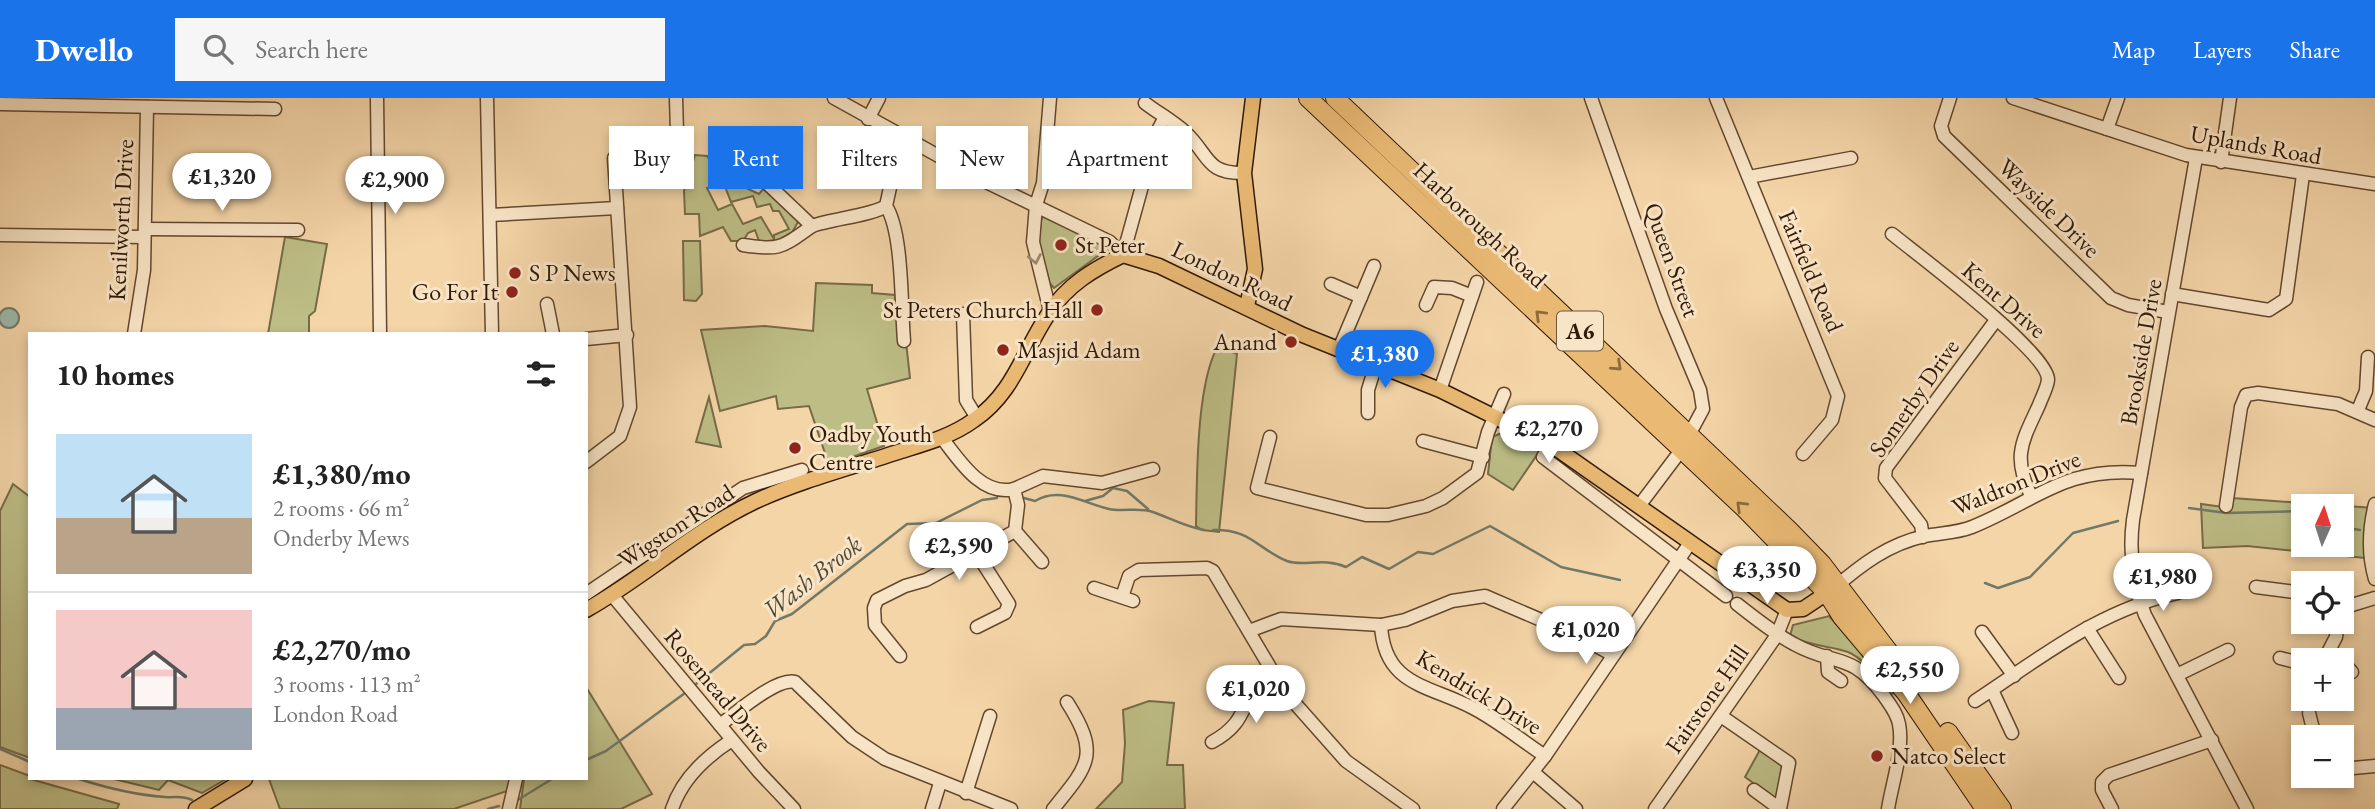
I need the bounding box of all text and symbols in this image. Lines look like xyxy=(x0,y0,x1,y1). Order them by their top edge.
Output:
search box xyxy=(175,18,665,81)
text: Dwello xyxy=(35,28,133,71)
icon: search xyxy=(199,30,237,68)
text: Search here xyxy=(255,32,368,66)
text: Map xyxy=(2112,34,2155,65)
text: Layers xyxy=(2193,34,2252,65)
text: Share xyxy=(2290,34,2340,65)
street label: Uplands Road xyxy=(2188,118,2325,171)
chip: Buy xyxy=(609,126,694,189)
chip: Rent xyxy=(708,126,803,189)
chip: Filters xyxy=(817,126,922,189)
chip: New xyxy=(936,126,1028,189)
chip: Apartment xyxy=(1042,126,1192,189)
street label: Kenilworth Drive xyxy=(101,138,140,302)
street label: Wayside Drive xyxy=(1992,151,2107,264)
pin: £1,320 xyxy=(165,153,279,213)
street label: Harborough Road xyxy=(1407,155,1554,295)
pin: £2,900 xyxy=(338,156,452,216)
text: £1,320 xyxy=(188,161,256,191)
text: £2,900 xyxy=(361,164,429,194)
street label: Queen Street xyxy=(1637,198,1708,322)
street label: Fairfield Road xyxy=(1772,205,1851,337)
place label: St Peter xyxy=(1075,229,1145,260)
street label: London Road xyxy=(1167,233,1298,318)
marker: St Peter xyxy=(1053,237,1069,253)
one-way arrow xyxy=(1027,253,1042,265)
street label: Kent Drive xyxy=(1956,254,2053,345)
place label: S P News xyxy=(529,257,616,288)
marker: S P News xyxy=(507,265,523,281)
place label: Go For It xyxy=(412,276,498,307)
street label: Brookside Drive xyxy=(2112,276,2169,427)
marker: Go For It xyxy=(504,284,520,300)
place label: St Peters Church Hall xyxy=(883,294,1083,325)
marker: St Peters Church Hall xyxy=(1089,302,1105,318)
one-way arrow xyxy=(1536,311,1549,324)
road number: A6 xyxy=(1557,312,1603,350)
place label: Anand xyxy=(1212,326,1278,357)
pin: £1,380 xyxy=(1328,330,1442,390)
street label: Somerby Drive xyxy=(1861,333,1966,463)
place label: Masjid Adam xyxy=(1017,334,1141,365)
marker: Anand xyxy=(1283,334,1299,350)
text: £1,380 xyxy=(1351,338,1419,368)
marker: Masjid Adam xyxy=(995,342,1011,358)
text: 10 homes xyxy=(56,355,174,394)
icon: filters xyxy=(522,355,560,393)
one-way arrow xyxy=(1608,357,1621,370)
pin: £2,270 xyxy=(1492,406,1606,465)
text: £2,270 xyxy=(1515,413,1583,443)
place label: Oadby Youth Centre xyxy=(809,418,932,477)
marker: Oadby Youth Centre xyxy=(787,440,803,456)
street label: Waldron Drive xyxy=(1947,443,2085,522)
text: £1,380/mo xyxy=(273,454,411,493)
icon: home xyxy=(112,462,196,546)
street label: Wigston Road xyxy=(612,476,741,575)
text: 2 rooms · 66 m² xyxy=(273,493,410,523)
north arrow xyxy=(2291,494,2354,556)
map controls xyxy=(2291,494,2354,788)
one-way arrow xyxy=(1736,501,1749,514)
pin: £2,590 xyxy=(902,522,1016,582)
text: Onderby Mews xyxy=(273,523,409,553)
water label: Wash Brook xyxy=(755,527,869,627)
text: £2,590 xyxy=(925,530,993,560)
pin: £3,350 xyxy=(1710,546,1824,606)
text: £3,350 xyxy=(1733,554,1801,584)
pin: £1,980 xyxy=(2106,554,2220,613)
text: £1,980 xyxy=(2129,561,2197,591)
button: locate xyxy=(2291,571,2354,634)
pin: £1,020 xyxy=(1529,606,1643,666)
text: £1,020 xyxy=(1552,614,1620,644)
street label: Rosemead Drive xyxy=(658,622,779,758)
text: £2,270/mo xyxy=(273,630,411,669)
icon: home xyxy=(112,638,196,722)
street label: Fairstone Hill xyxy=(1658,638,1756,759)
street label: Kendrick Drive xyxy=(1411,642,1548,741)
pin: £2,550 xyxy=(1853,646,1967,706)
button: + xyxy=(2291,648,2354,711)
text: £2,550 xyxy=(1876,654,1944,684)
pin: £1,020 xyxy=(1199,666,1313,725)
text: 3 rooms · 113 m² xyxy=(273,669,421,699)
text: £1,020 xyxy=(1222,673,1290,703)
text: London Road xyxy=(273,699,398,729)
button: − xyxy=(2291,725,2354,788)
place label: Natco Select xyxy=(1891,740,2006,771)
marker: Natco Select xyxy=(1869,748,1885,764)

